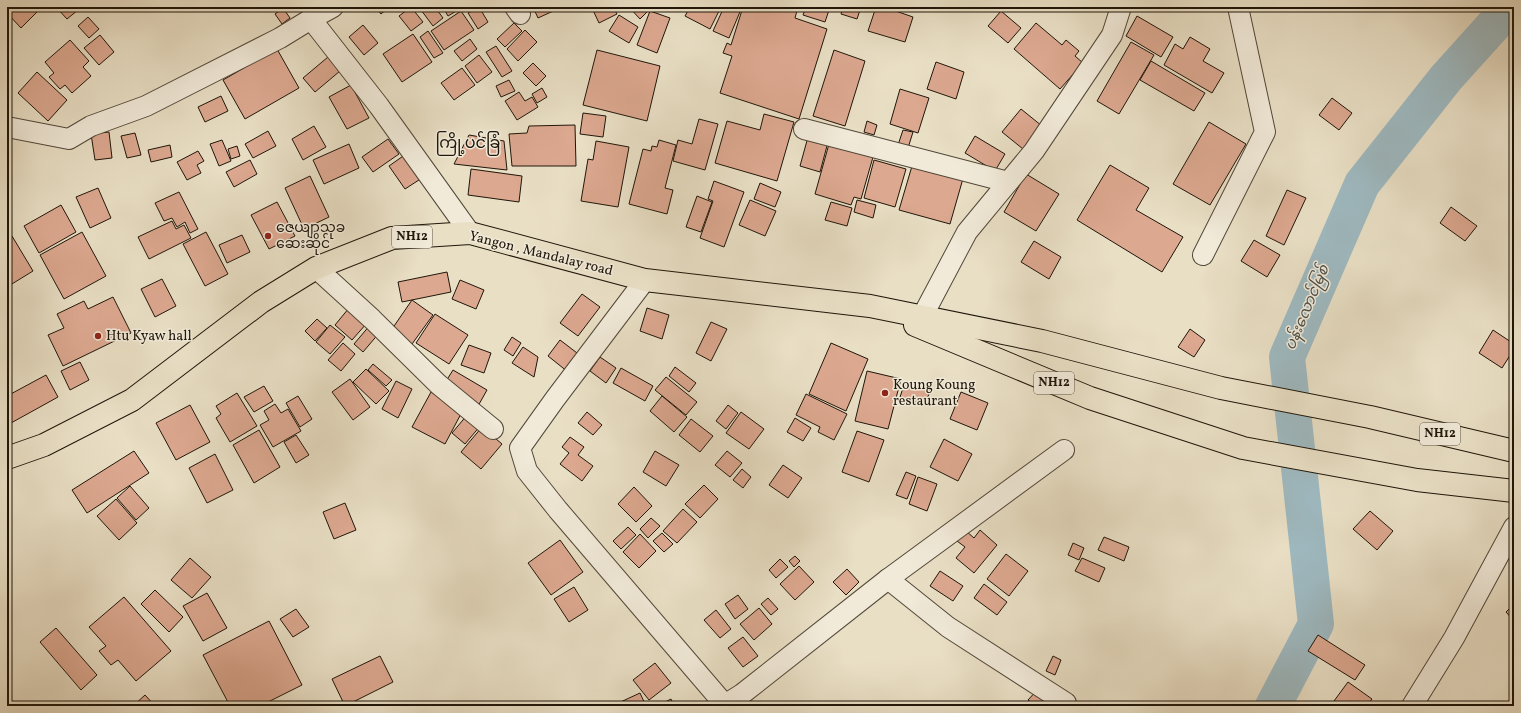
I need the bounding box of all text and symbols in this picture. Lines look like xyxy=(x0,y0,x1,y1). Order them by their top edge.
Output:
district label: ကြို့ပင်ခြံ xyxy=(436,131,500,156)
place label: ဇေယျာသုခ ဆေးဆိုင် xyxy=(276,219,345,255)
road number: NH12 xyxy=(392,226,432,248)
street label: Yangon , Mandalay road xyxy=(467,227,615,281)
marker: ဇေယျာသုခ ဆေးဆိုင် xyxy=(263,231,273,241)
water label: ပန်းလောင်မြစ် xyxy=(1279,260,1336,354)
place label: Htu Kyaw hall xyxy=(106,327,192,346)
marker: Htu Kyaw hall xyxy=(93,331,103,341)
road number: NH12 xyxy=(1034,372,1074,394)
place label: Koung Koung restaurant xyxy=(893,376,975,411)
marker: Koung Koung restaurant xyxy=(880,388,890,398)
road number: NH12 xyxy=(1420,423,1460,445)

